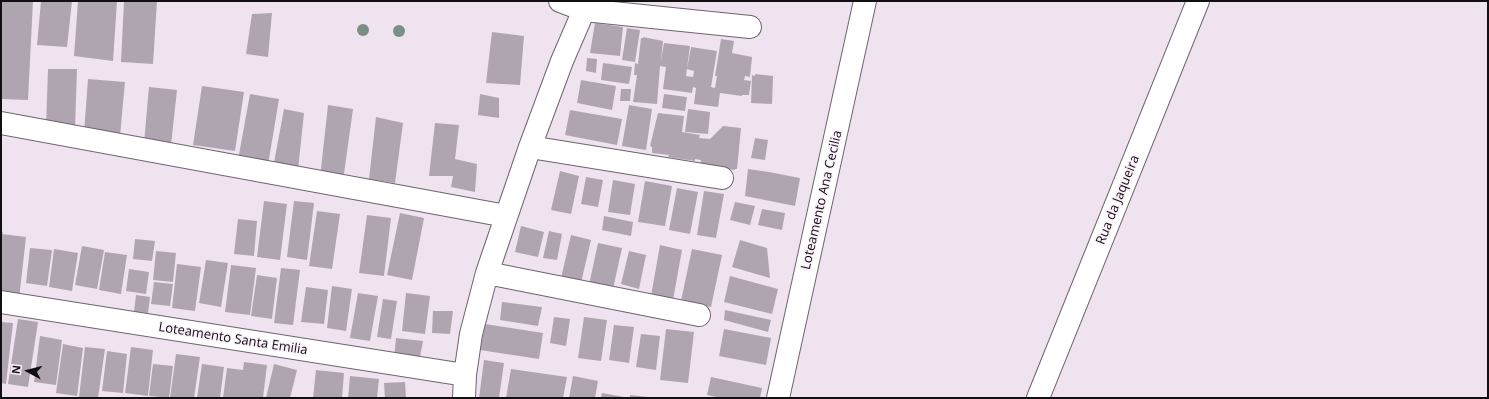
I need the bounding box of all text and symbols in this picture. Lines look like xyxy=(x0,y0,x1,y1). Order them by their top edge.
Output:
street label: Loteamento Ana Cecilia xyxy=(798,129,846,271)
street label: Rua da Jaqueira xyxy=(1093,153,1143,247)
street label: Loteamento Santa Emilia xyxy=(157,320,309,358)
north arrow xyxy=(8,351,48,391)
text: N xyxy=(8,364,24,375)

